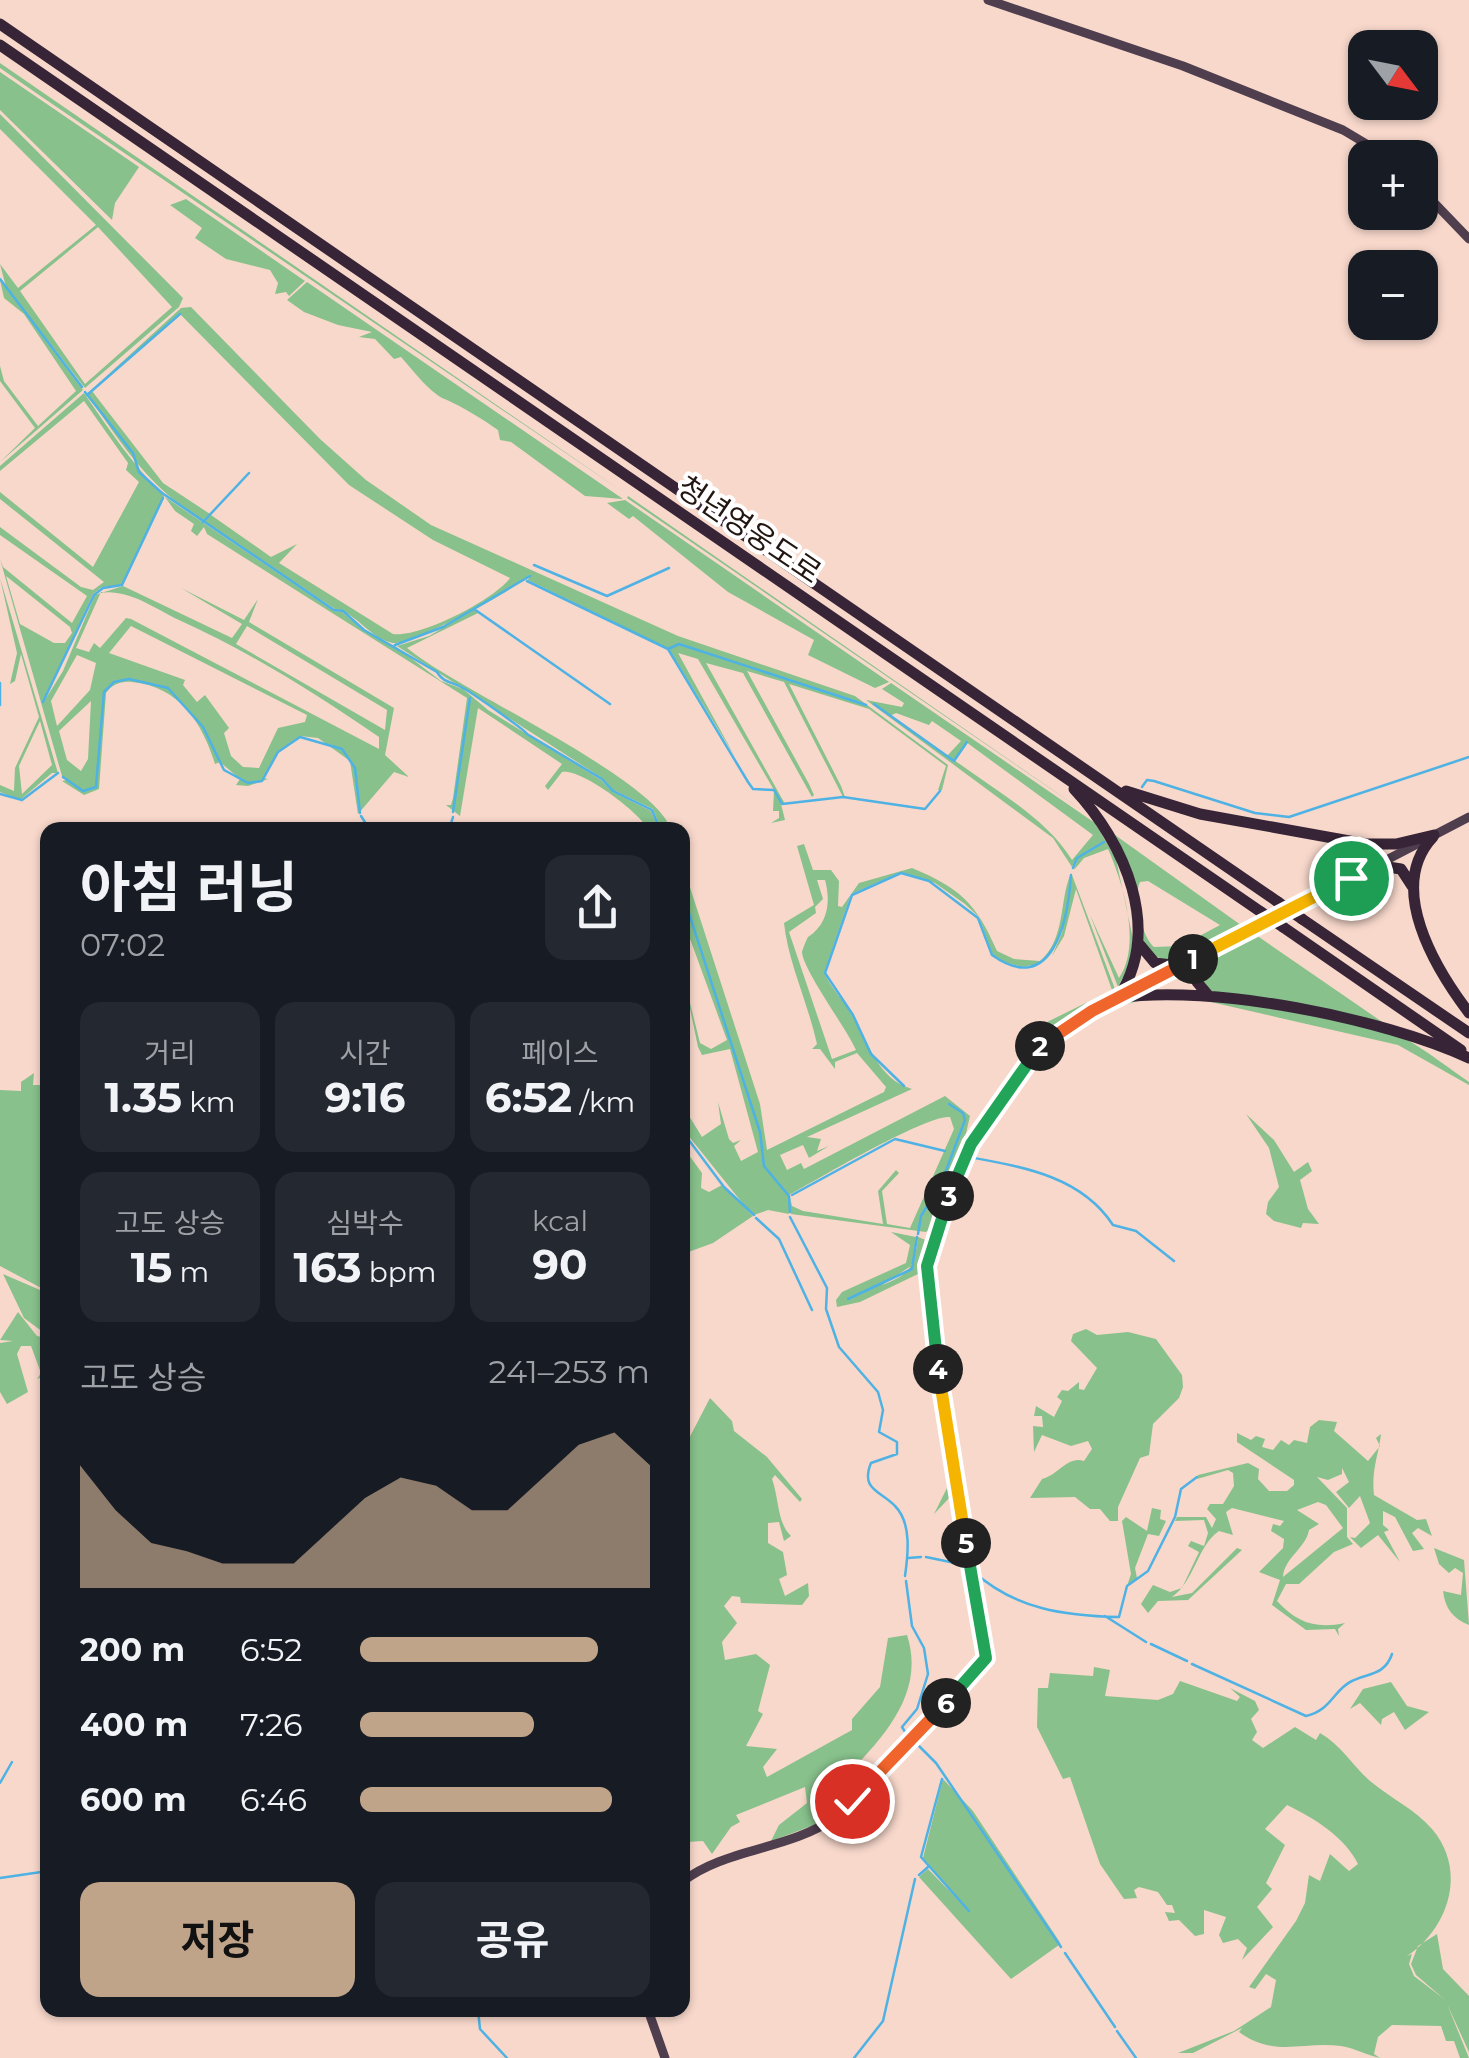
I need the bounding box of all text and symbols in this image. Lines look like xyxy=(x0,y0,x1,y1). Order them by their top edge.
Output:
north arrow xyxy=(1348,30,1438,120)
map controls xyxy=(1348,30,1438,340)
button: + xyxy=(1348,140,1438,230)
button: − xyxy=(1348,250,1438,340)
street label: 청년영웅도로 xyxy=(670,468,828,591)
pin xyxy=(1309,836,1394,921)
icon: arrive xyxy=(1324,851,1379,906)
text: 아침 러닝 xyxy=(80,854,298,921)
button: share xyxy=(545,855,650,960)
text: 07:02 xyxy=(80,925,165,964)
pin: 1 xyxy=(1168,934,1218,984)
text: 1 xyxy=(1188,942,1198,976)
pin: 2 xyxy=(1015,1021,1065,1071)
text: 2 xyxy=(1032,1029,1048,1063)
text: 거리 xyxy=(144,1036,196,1070)
text: 시간 xyxy=(339,1036,391,1070)
text: 페이스 xyxy=(521,1036,599,1070)
text: 1.35 xyxy=(105,1071,182,1123)
text: 9:16 xyxy=(325,1071,405,1123)
text: 6:52 xyxy=(485,1071,572,1123)
text: km xyxy=(182,1085,235,1119)
text: /km xyxy=(572,1085,635,1119)
pin: 3 xyxy=(924,1171,974,1221)
text: 3 xyxy=(941,1179,957,1213)
text: kcal xyxy=(532,1204,588,1238)
text: 고도 상승 xyxy=(115,1206,225,1240)
text: 심박수 xyxy=(326,1206,404,1240)
text: 90 xyxy=(532,1238,588,1290)
text: 15 xyxy=(131,1241,172,1293)
text: 163 xyxy=(293,1241,362,1293)
text: m xyxy=(172,1255,209,1289)
text: bpm xyxy=(362,1255,437,1289)
pin: 4 xyxy=(913,1344,963,1394)
text: 241–253 m xyxy=(489,1352,650,1391)
text: 4 xyxy=(928,1352,948,1386)
text: 고도 상승 xyxy=(80,1358,206,1397)
pin: 5 xyxy=(941,1518,991,1568)
text: 5 xyxy=(958,1526,974,1560)
text: 200 m xyxy=(80,1630,185,1669)
text: 6:52 xyxy=(240,1630,302,1669)
pin: 6 xyxy=(921,1678,971,1728)
text: 6 xyxy=(937,1686,955,1720)
text: 400 m xyxy=(80,1705,188,1744)
text: 7:26 xyxy=(240,1705,303,1744)
pin xyxy=(810,1759,895,1844)
icon: check xyxy=(825,1774,880,1829)
text: 600 m xyxy=(80,1780,186,1819)
text: 6:46 xyxy=(240,1780,307,1819)
button: 저장 xyxy=(80,1882,355,1997)
button: 공유 xyxy=(375,1882,650,1997)

